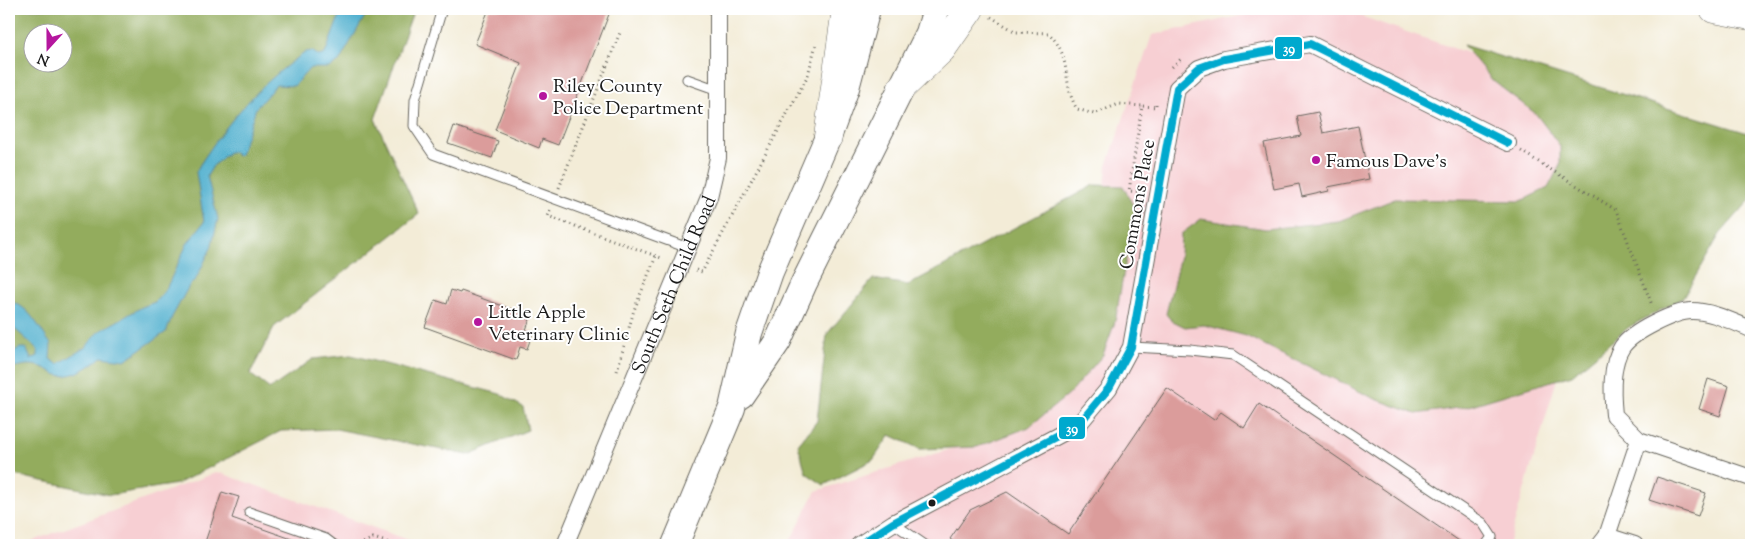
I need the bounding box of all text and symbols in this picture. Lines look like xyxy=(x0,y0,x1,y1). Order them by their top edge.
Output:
north arrow xyxy=(22,22,72,72)
line badge: 39 xyxy=(1274,36,1303,60)
text: 39 xyxy=(1283,40,1295,60)
text: N xyxy=(35,47,53,70)
place label: Riley County Police Department xyxy=(553,74,704,123)
marker: Riley County Police Department xyxy=(537,90,549,102)
street label: Commons Place xyxy=(1114,137,1163,272)
place label: Famous Dave's xyxy=(1326,149,1447,176)
marker: Famous Dave's xyxy=(1310,154,1322,166)
street label: South Seth Child Road xyxy=(626,192,724,379)
place label: Little Apple Veterinary Clinic xyxy=(488,300,630,349)
marker: Little Apple Veterinary Clinic xyxy=(472,316,484,328)
line badge: 39 xyxy=(1058,416,1086,440)
text: 39 xyxy=(1066,420,1078,440)
unlabelled marker xyxy=(927,498,937,508)

